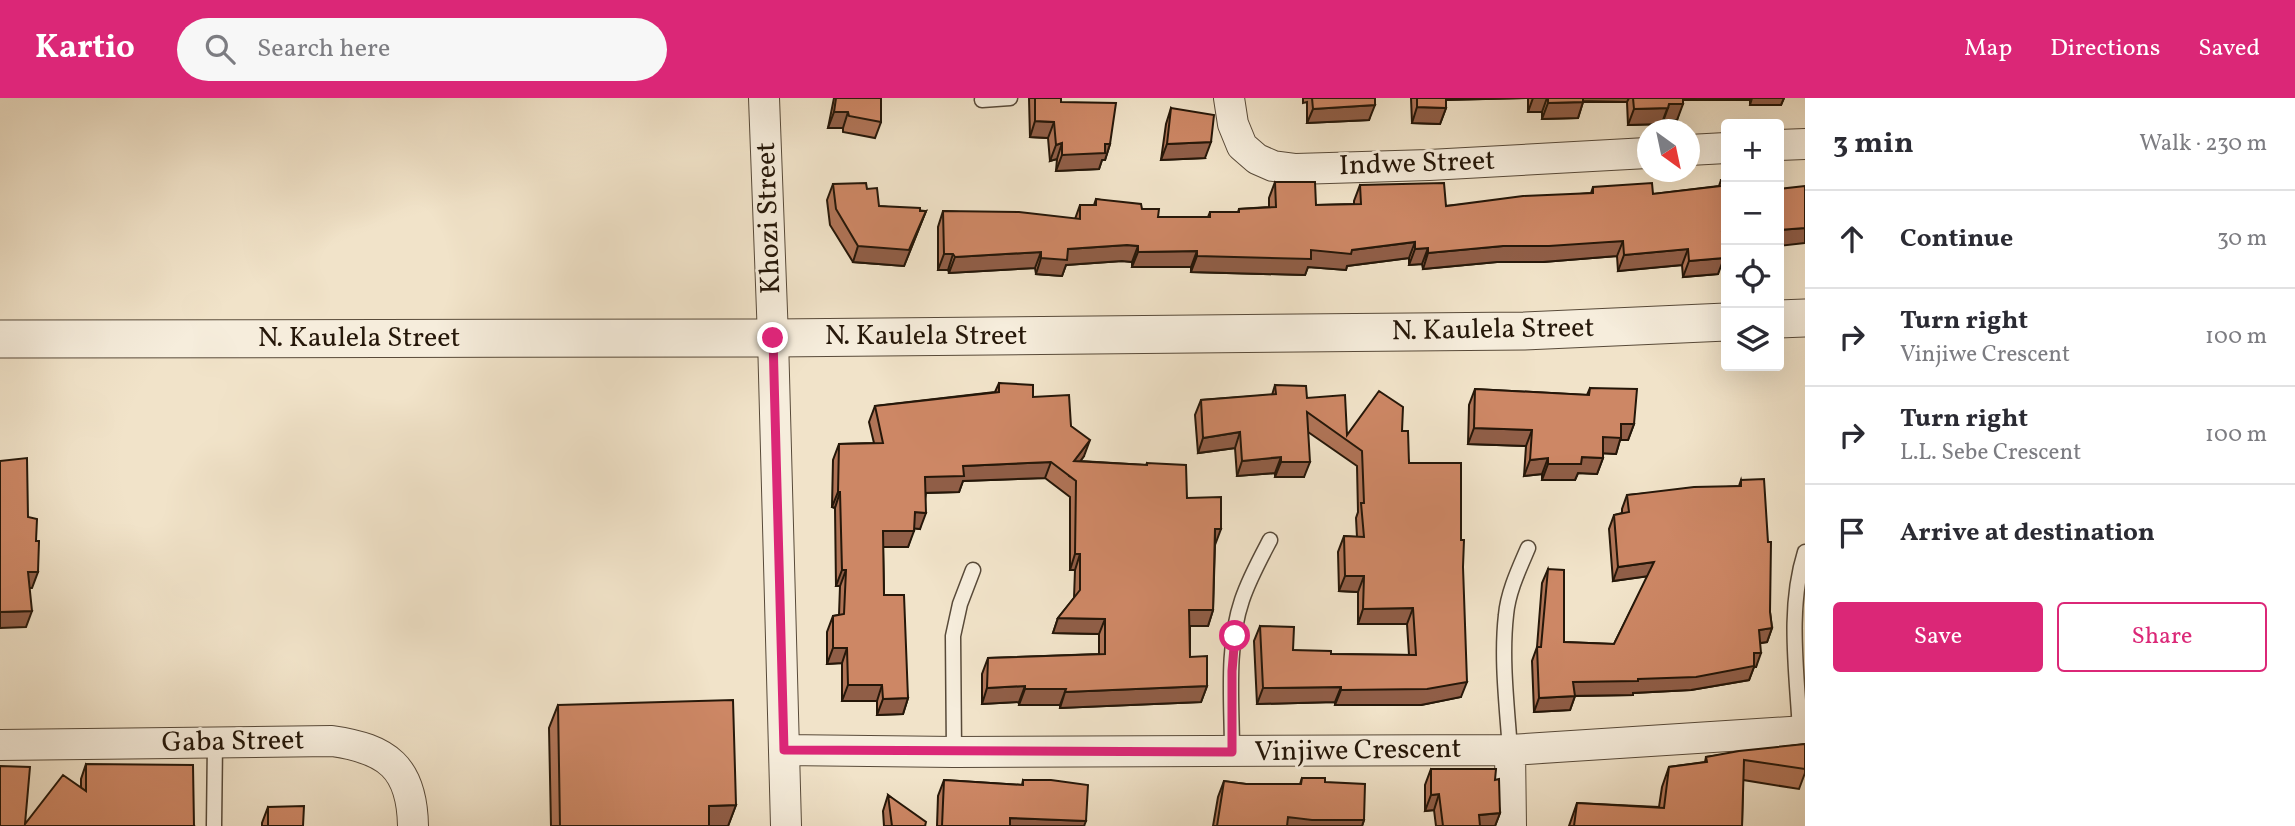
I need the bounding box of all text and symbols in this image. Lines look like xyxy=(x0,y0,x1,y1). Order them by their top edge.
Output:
search box xyxy=(177,18,667,81)
text: Kartio xyxy=(35,26,135,72)
icon: search xyxy=(201,30,239,68)
text: Search here xyxy=(257,31,390,67)
text: Map xyxy=(1964,32,2012,66)
text: Directions xyxy=(2050,32,2160,66)
text: Saved xyxy=(2198,32,2260,66)
north arrow xyxy=(1637,119,1700,182)
map controls xyxy=(1721,119,1784,371)
button: + xyxy=(1721,119,1784,182)
text: 3 min xyxy=(1833,123,1914,165)
text: Walk · 230 m xyxy=(2139,128,2267,160)
street label: Khozi Street xyxy=(747,141,791,295)
street label: Indwe Street xyxy=(1338,142,1496,186)
button: − xyxy=(1721,182,1784,245)
icon: ahead xyxy=(1833,220,1871,258)
text: Continue xyxy=(1900,221,2013,257)
text: 30 m xyxy=(2217,223,2267,255)
button: locate xyxy=(1721,245,1784,308)
text: Turn right xyxy=(1900,303,2028,339)
button: layers xyxy=(1721,308,1784,371)
street label: N. Kaulela Street xyxy=(1391,309,1595,351)
street label: N. Kaulela Street xyxy=(825,317,1027,356)
icon: right xyxy=(1833,318,1871,356)
street label: N. Kaulela Street xyxy=(258,319,460,358)
text: 100 m xyxy=(2205,321,2267,353)
route end xyxy=(757,322,788,353)
text: Vinjiwe Crescent xyxy=(1900,339,2070,371)
text: Turn right xyxy=(1900,401,2028,437)
icon: right xyxy=(1833,416,1871,454)
text: 100 m xyxy=(2205,419,2267,451)
text: L.L. Sebe Crescent xyxy=(1900,437,2081,469)
icon: arrive xyxy=(1833,514,1871,552)
text: Arrive at destination xyxy=(1900,515,2155,551)
button: Save xyxy=(1833,602,2043,672)
button: Share xyxy=(2057,602,2267,672)
route start xyxy=(1219,620,1250,651)
street label: Gaba Street xyxy=(161,721,305,763)
street label: Vinjiwe Crescent xyxy=(1254,730,1462,772)

